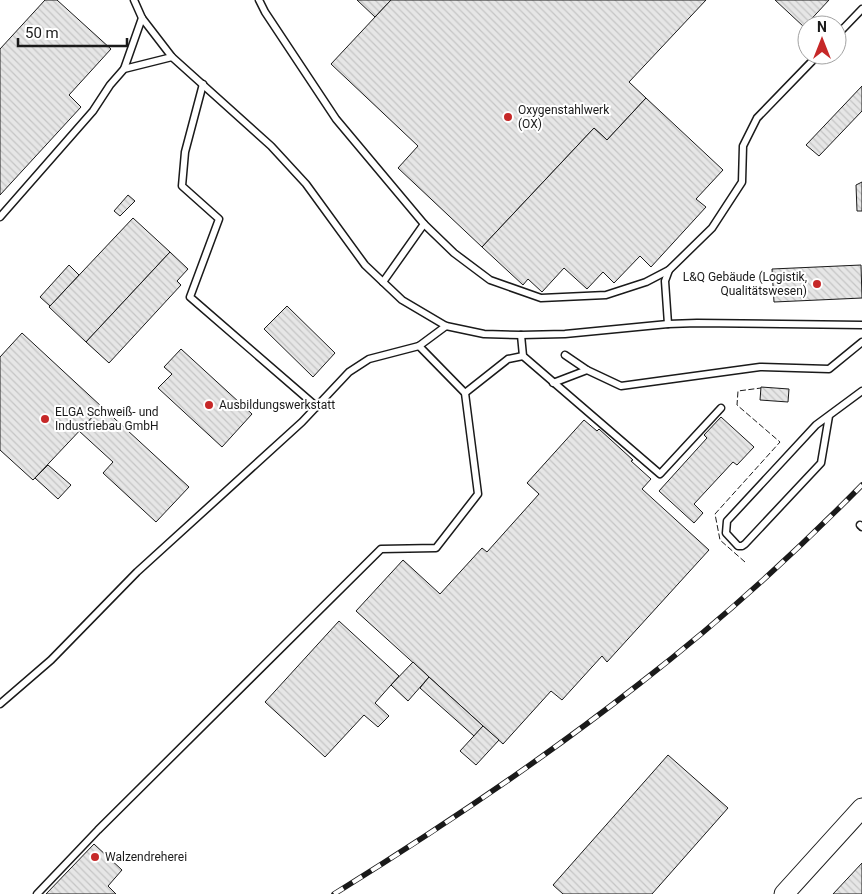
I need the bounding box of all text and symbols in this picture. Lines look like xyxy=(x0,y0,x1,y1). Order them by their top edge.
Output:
scale bar xyxy=(18,15,126,47)
north arrow xyxy=(797,15,847,65)
text: N xyxy=(817,19,827,35)
text: 50 m xyxy=(25,24,59,42)
place label: Oxygenstahlwerk (OX) xyxy=(518,103,610,131)
marker: Oxygenstahlwerk (OX) xyxy=(502,111,514,123)
place label: L&Q Gebäude (Logistik, Qualitätswesen) xyxy=(683,270,807,298)
marker: L&Q Gebäude (Logistik, Qualitätswesen) xyxy=(811,278,823,290)
place label: Ausbildungswerkstatt xyxy=(219,398,335,412)
marker: Ausbildungswerkstatt xyxy=(203,399,215,411)
place label: ELGA Schweiß- und Industriebau GmbH xyxy=(55,405,159,433)
marker: ELGA Schweiß- und Industriebau GmbH xyxy=(39,413,51,425)
place label: Walzendreherei xyxy=(105,850,187,864)
marker: Walzendreherei xyxy=(89,851,101,863)

